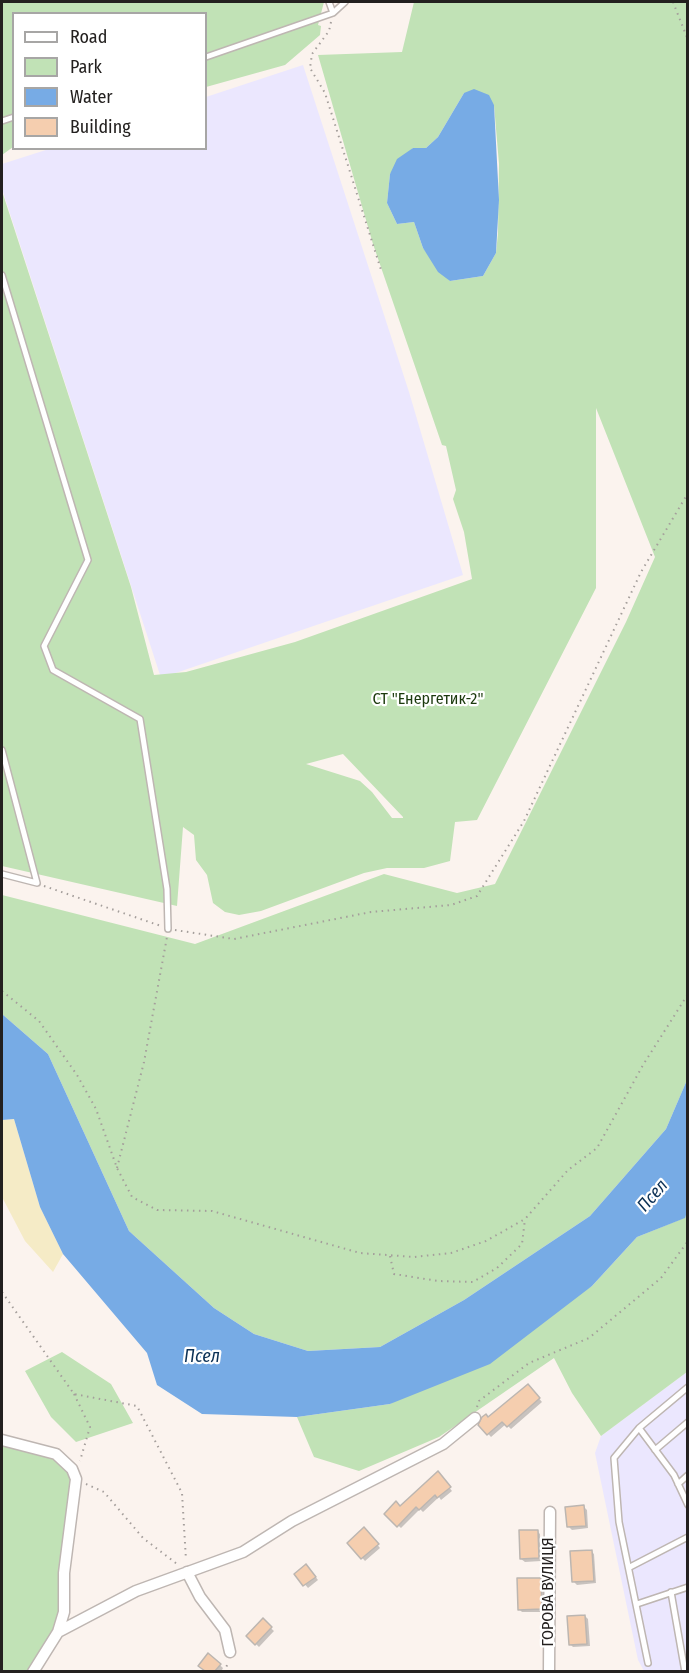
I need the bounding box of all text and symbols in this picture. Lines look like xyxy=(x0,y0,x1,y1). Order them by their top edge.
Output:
legend xyxy=(12,12,207,150)
text: Road xyxy=(70,26,107,48)
text: Park xyxy=(70,56,102,78)
text: Water xyxy=(70,86,113,108)
text: Building xyxy=(70,116,131,138)
park label: СТ "Енергетик-2" xyxy=(373,690,483,710)
water label: Псел xyxy=(633,1175,673,1217)
water label: Псел xyxy=(184,1346,220,1368)
street label: ГОРОВА ВУЛИЦЯ xyxy=(539,1537,559,1647)

